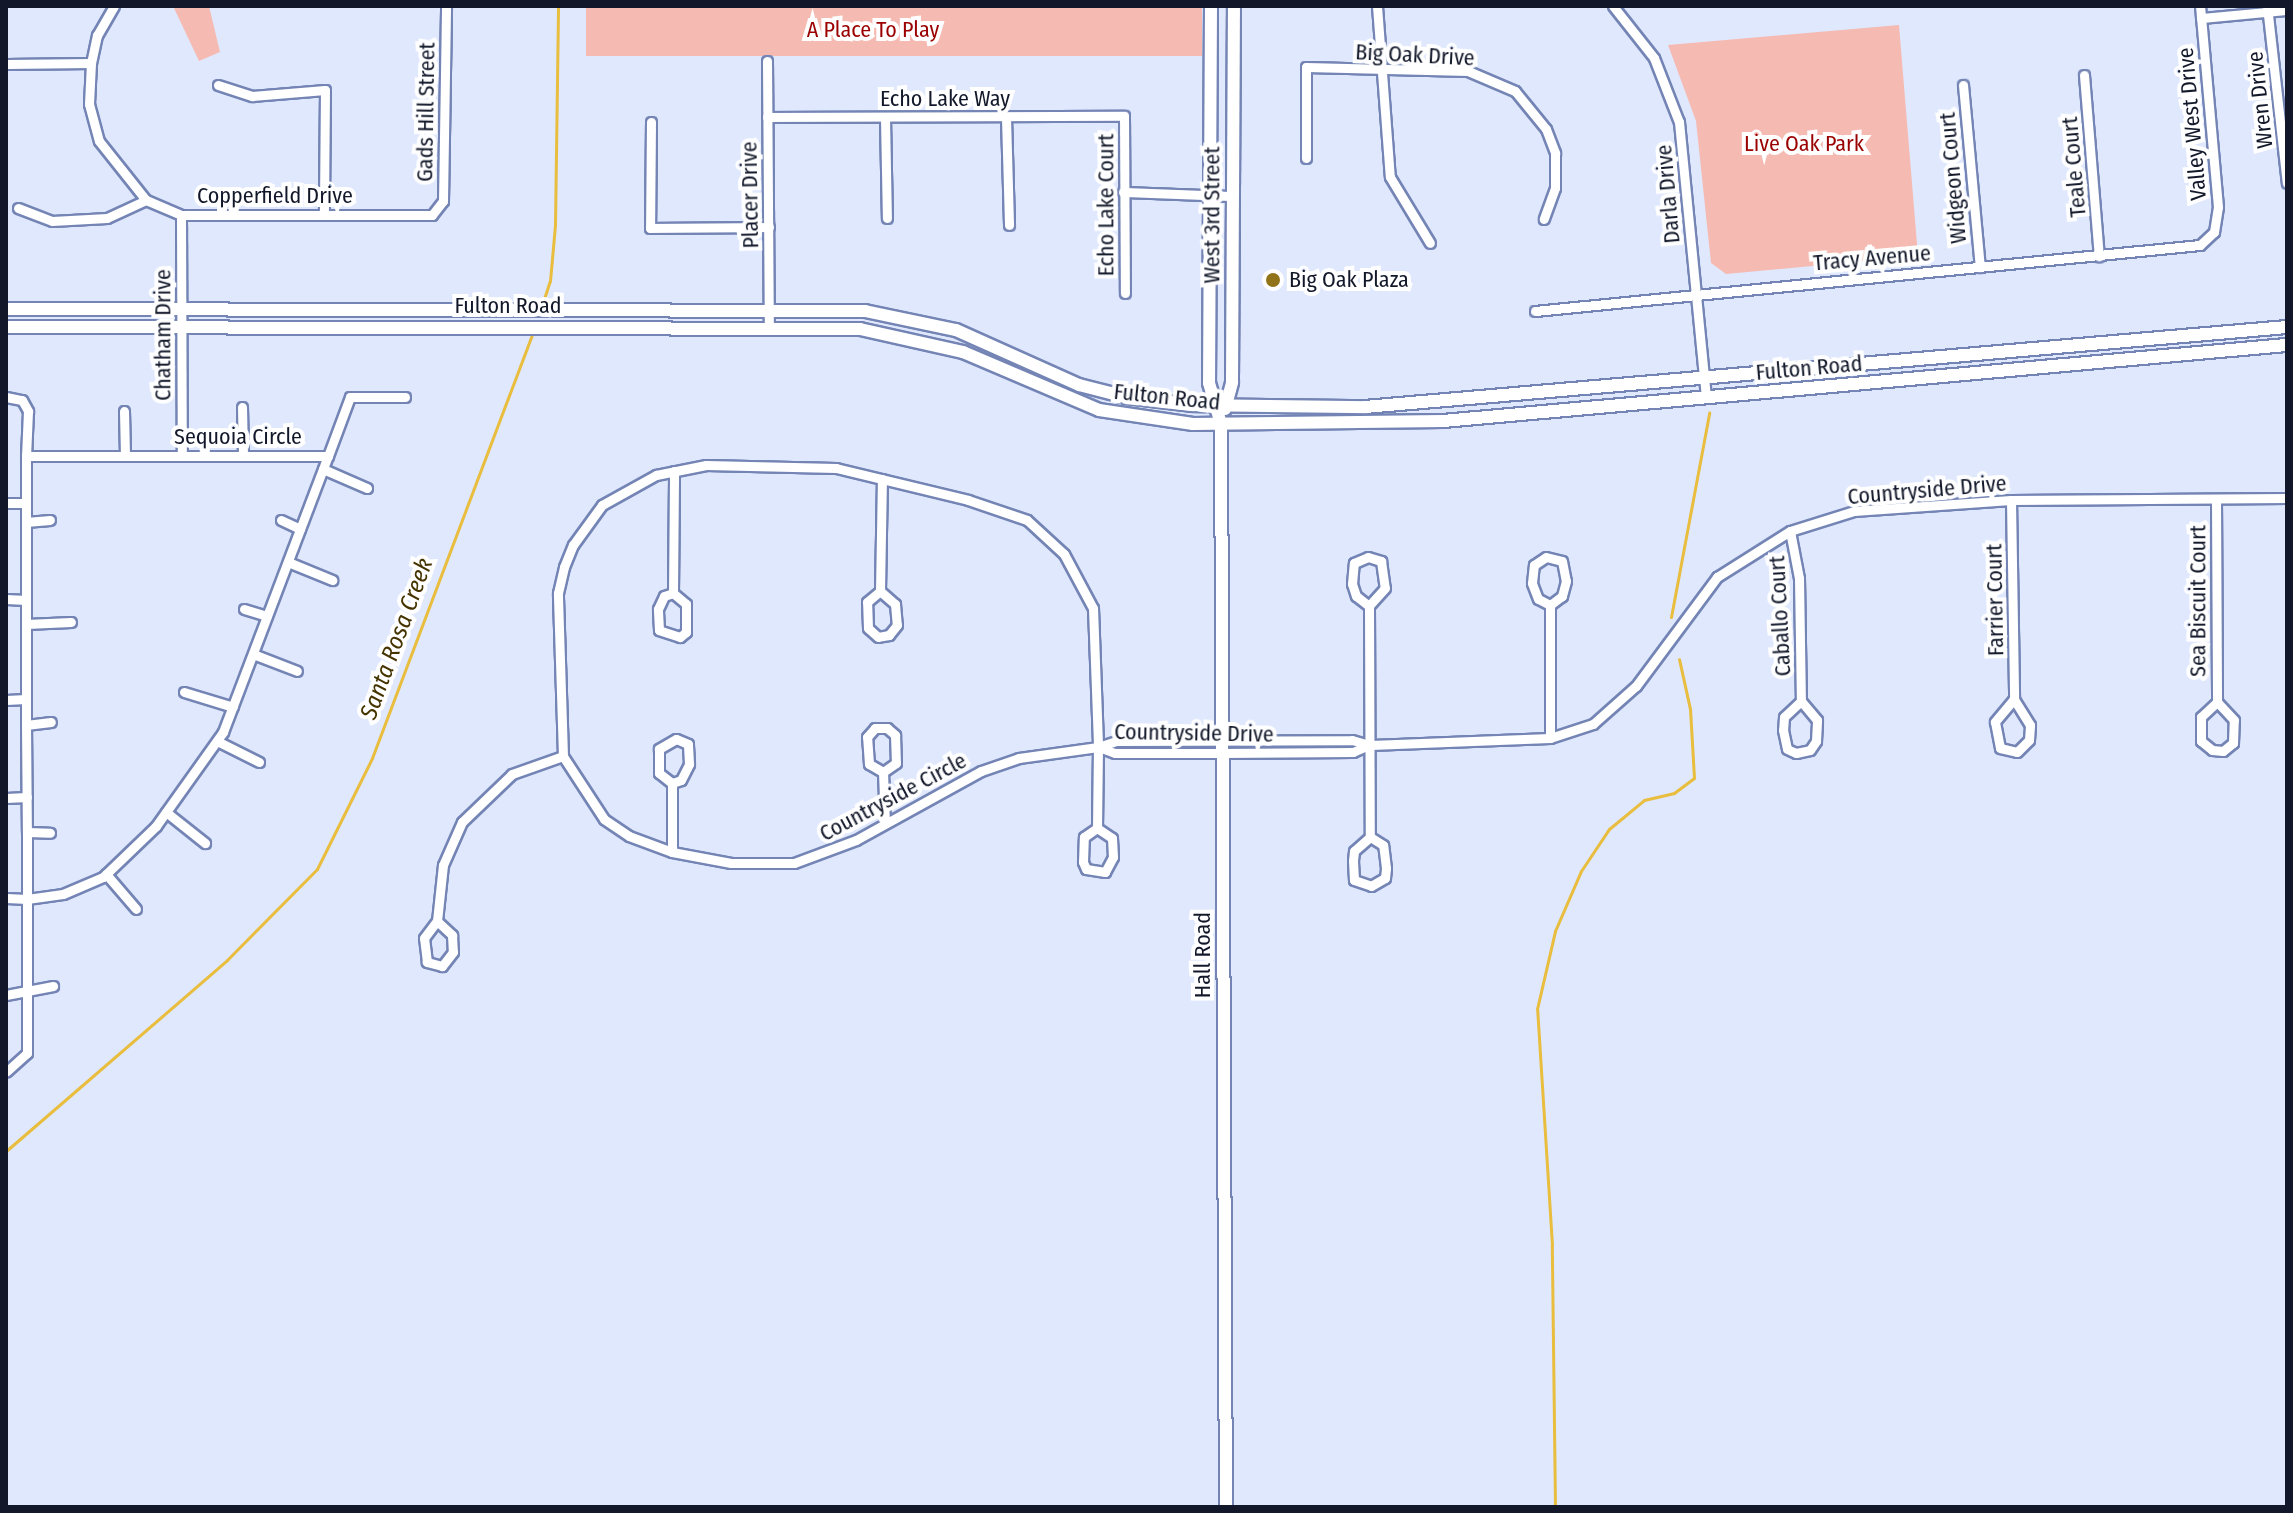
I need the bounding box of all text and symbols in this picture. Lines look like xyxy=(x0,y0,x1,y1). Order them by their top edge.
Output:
park label: A Place To Play xyxy=(807,17,939,43)
street label: Big Oak Drive xyxy=(1355,39,1475,71)
street label: Gads Hill Street xyxy=(412,42,440,182)
street label: Valley West Drive xyxy=(2172,46,2212,202)
street label: Wren Drive xyxy=(2242,50,2278,150)
street label: Echo Lake Way xyxy=(880,86,1010,112)
street label: Widgeon Court xyxy=(1934,111,1972,245)
street label: Teale Court xyxy=(2056,116,2092,218)
park label: Live Oak Park xyxy=(1744,131,1864,157)
street label: Echo Lake Court xyxy=(1093,134,1119,276)
street label: Placer Drive xyxy=(736,141,764,249)
street label: Darla Drive xyxy=(1651,143,1685,245)
street label: West 3rd Street xyxy=(1199,147,1225,283)
street label: Copperfield Drive xyxy=(197,183,353,209)
street label: Tracy Avenue xyxy=(1812,240,1932,276)
place label: Big Oak Plaza xyxy=(1289,267,1409,293)
street label: Chatham Drive xyxy=(150,269,176,401)
marker: Big Oak Plaza xyxy=(1264,271,1282,289)
street label: Fulton Road xyxy=(455,293,561,319)
street label: Fulton Road xyxy=(1755,350,1863,386)
street label: Fulton Road xyxy=(1112,378,1222,416)
street label: Sequoia Circle xyxy=(174,424,302,450)
street label: Countryside Drive xyxy=(1847,470,2007,510)
street label: Sea Biscuit Court xyxy=(2185,525,2211,677)
street label: Farrier Court xyxy=(1981,544,2009,656)
water label: Santa Rosa Creek xyxy=(355,555,439,723)
street label: Caballo Court xyxy=(1764,555,1796,677)
street label: Countryside Drive xyxy=(1114,718,1274,748)
street label: Countryside Circle xyxy=(815,747,971,847)
street label: Hall Road xyxy=(1190,912,1216,998)

